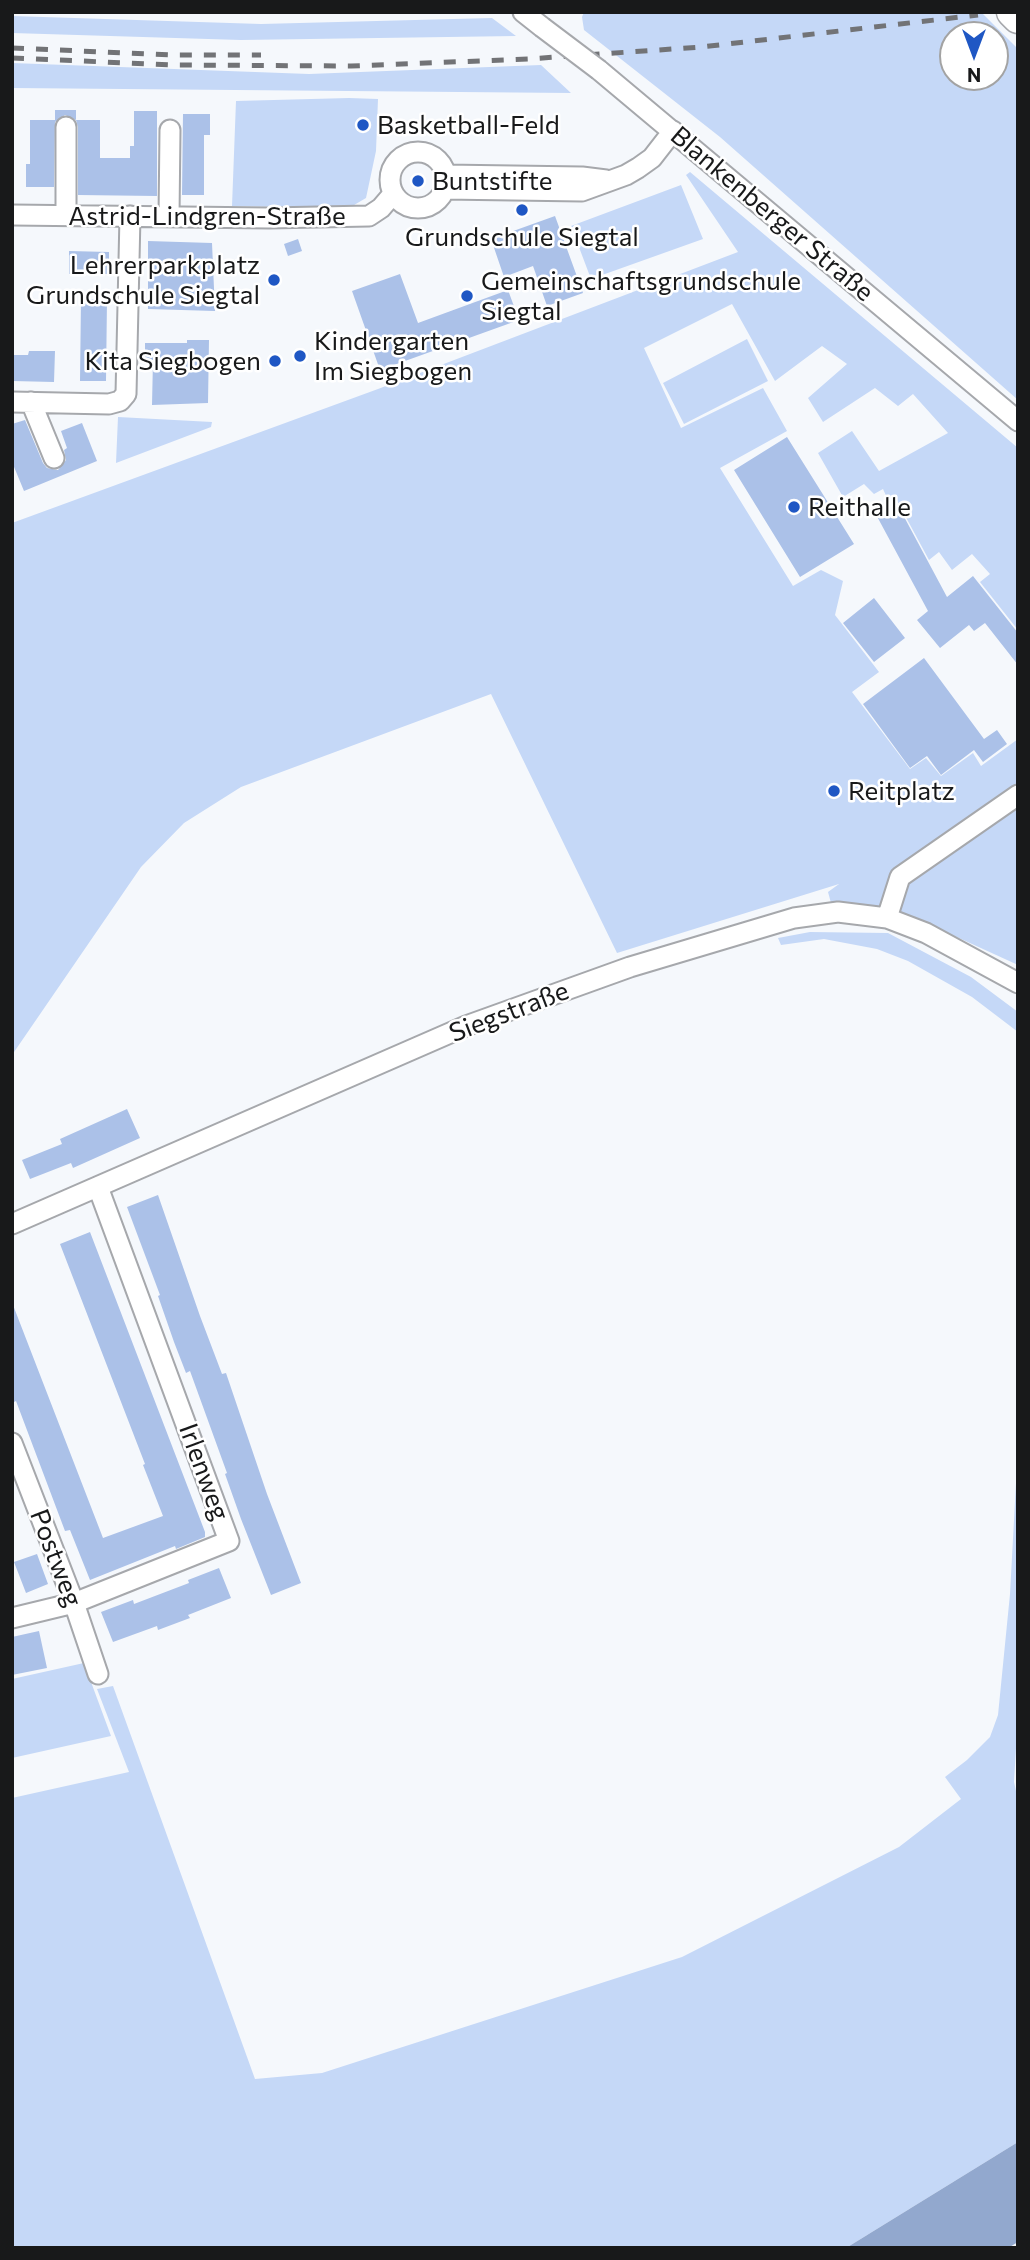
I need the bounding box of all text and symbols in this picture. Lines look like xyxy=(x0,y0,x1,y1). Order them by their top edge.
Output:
north arrow xyxy=(939,21,1009,91)
text: N xyxy=(967,64,981,87)
place label: Basketball-Feld xyxy=(377,109,560,141)
marker: Basketball-Feld xyxy=(355,117,371,133)
street label: Blankenberger Straße xyxy=(664,120,880,308)
place label: Buntstifte xyxy=(432,165,552,197)
marker: Buntstifte xyxy=(410,173,426,189)
street label: Astrid-Lindgren-Straße xyxy=(68,200,346,232)
marker: Grundschule Siegtal xyxy=(514,202,530,218)
place label: Grundschule Siegtal xyxy=(405,221,639,253)
place label: Lehrerparkplatz Grundschule Siegtal xyxy=(26,249,260,310)
place label: Gemeinschaftsgrundschule Siegtal xyxy=(481,265,801,326)
marker: Lehrerparkplatz Grundschule Siegtal xyxy=(266,272,282,288)
marker: Gemeinschaftsgrundschule Siegtal xyxy=(459,288,475,304)
place label: Kindergarten Im Siegbogen xyxy=(314,325,472,386)
place label: Kita Siegbogen xyxy=(85,345,261,377)
marker: Kindergarten Im Siegbogen xyxy=(292,348,308,364)
marker: Kita Siegbogen xyxy=(267,353,283,369)
place label: Reithalle xyxy=(808,491,911,523)
marker: Reithalle xyxy=(786,499,802,515)
place label: Reitplatz xyxy=(848,775,955,807)
marker: Reitplatz xyxy=(826,783,842,799)
street label: Siegstraße xyxy=(445,975,573,1049)
street label: Irlenweg xyxy=(172,1419,236,1525)
street label: Postweg xyxy=(23,1505,89,1611)

